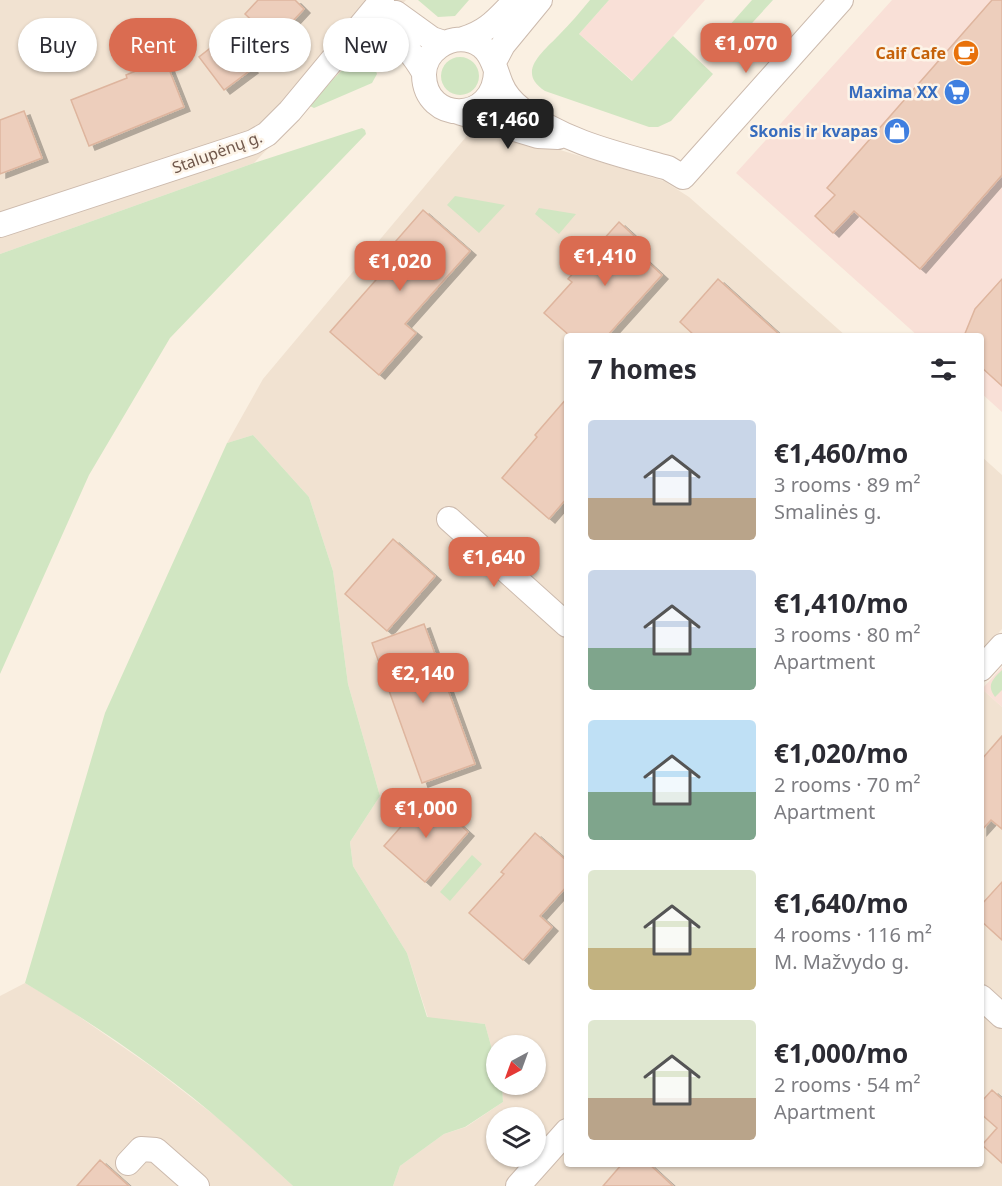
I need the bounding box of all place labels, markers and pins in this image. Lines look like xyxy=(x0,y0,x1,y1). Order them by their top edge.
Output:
pin: €1,070 xyxy=(697,23,795,74)
cafe icon: Caif Cafe xyxy=(951,38,981,68)
place label: Caif Cafe xyxy=(875,42,946,64)
supermarket icon: Maxima XX xyxy=(942,77,972,107)
place label: Maxima XX xyxy=(849,81,938,103)
pin: €1,460 xyxy=(459,99,557,150)
shop icon: Skonis ir kvapas xyxy=(882,116,912,146)
place label: Skonis ir kvapas xyxy=(749,120,878,142)
pin: €1,410 xyxy=(556,236,654,287)
pin: €1,020 xyxy=(351,241,449,292)
pin: €1,640 xyxy=(445,537,543,588)
pin: €2,140 xyxy=(374,653,472,704)
pin: €1,000 xyxy=(377,788,475,839)

